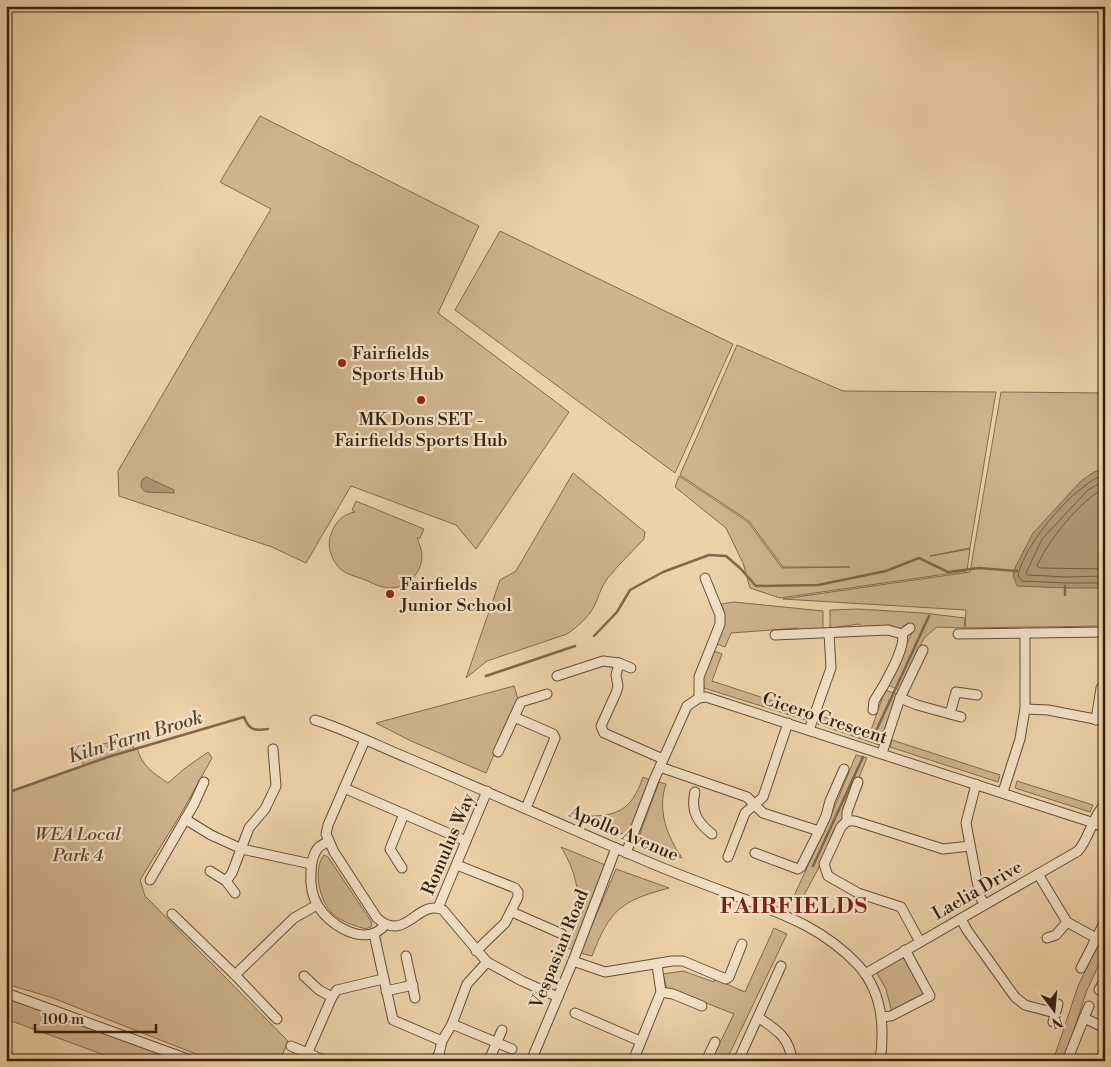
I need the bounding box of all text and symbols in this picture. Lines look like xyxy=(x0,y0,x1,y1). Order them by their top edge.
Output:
place label: Fairfields Sports Hub xyxy=(352,342,444,386)
marker: Fairfields Sports Hub xyxy=(336,357,348,369)
marker: MK Dons SET - Fairfields Sports Hub xyxy=(415,394,427,406)
place label: MK Dons SET - Fairfields Sports Hub xyxy=(334,408,508,452)
place label: Fairfields Junior School xyxy=(399,573,512,617)
marker: Fairfields Junior School xyxy=(384,588,396,600)
street label: Cicero Crescent xyxy=(759,687,891,750)
water label: Kiln Farm Brook xyxy=(65,705,206,769)
street label: Romulus Way xyxy=(417,790,480,899)
street label: Apollo Avenue xyxy=(565,800,682,867)
park label: WEA Local Park 4 xyxy=(35,823,121,867)
street label: Laelia Drive xyxy=(928,855,1026,925)
street label: Vespasian Road xyxy=(525,885,594,1013)
district label: FAIRFIELDS xyxy=(720,893,868,920)
north arrow xyxy=(1028,984,1078,1034)
scale bar xyxy=(35,1002,156,1034)
text: 100 m xyxy=(42,1010,84,1029)
text: N xyxy=(1050,1011,1065,1032)

